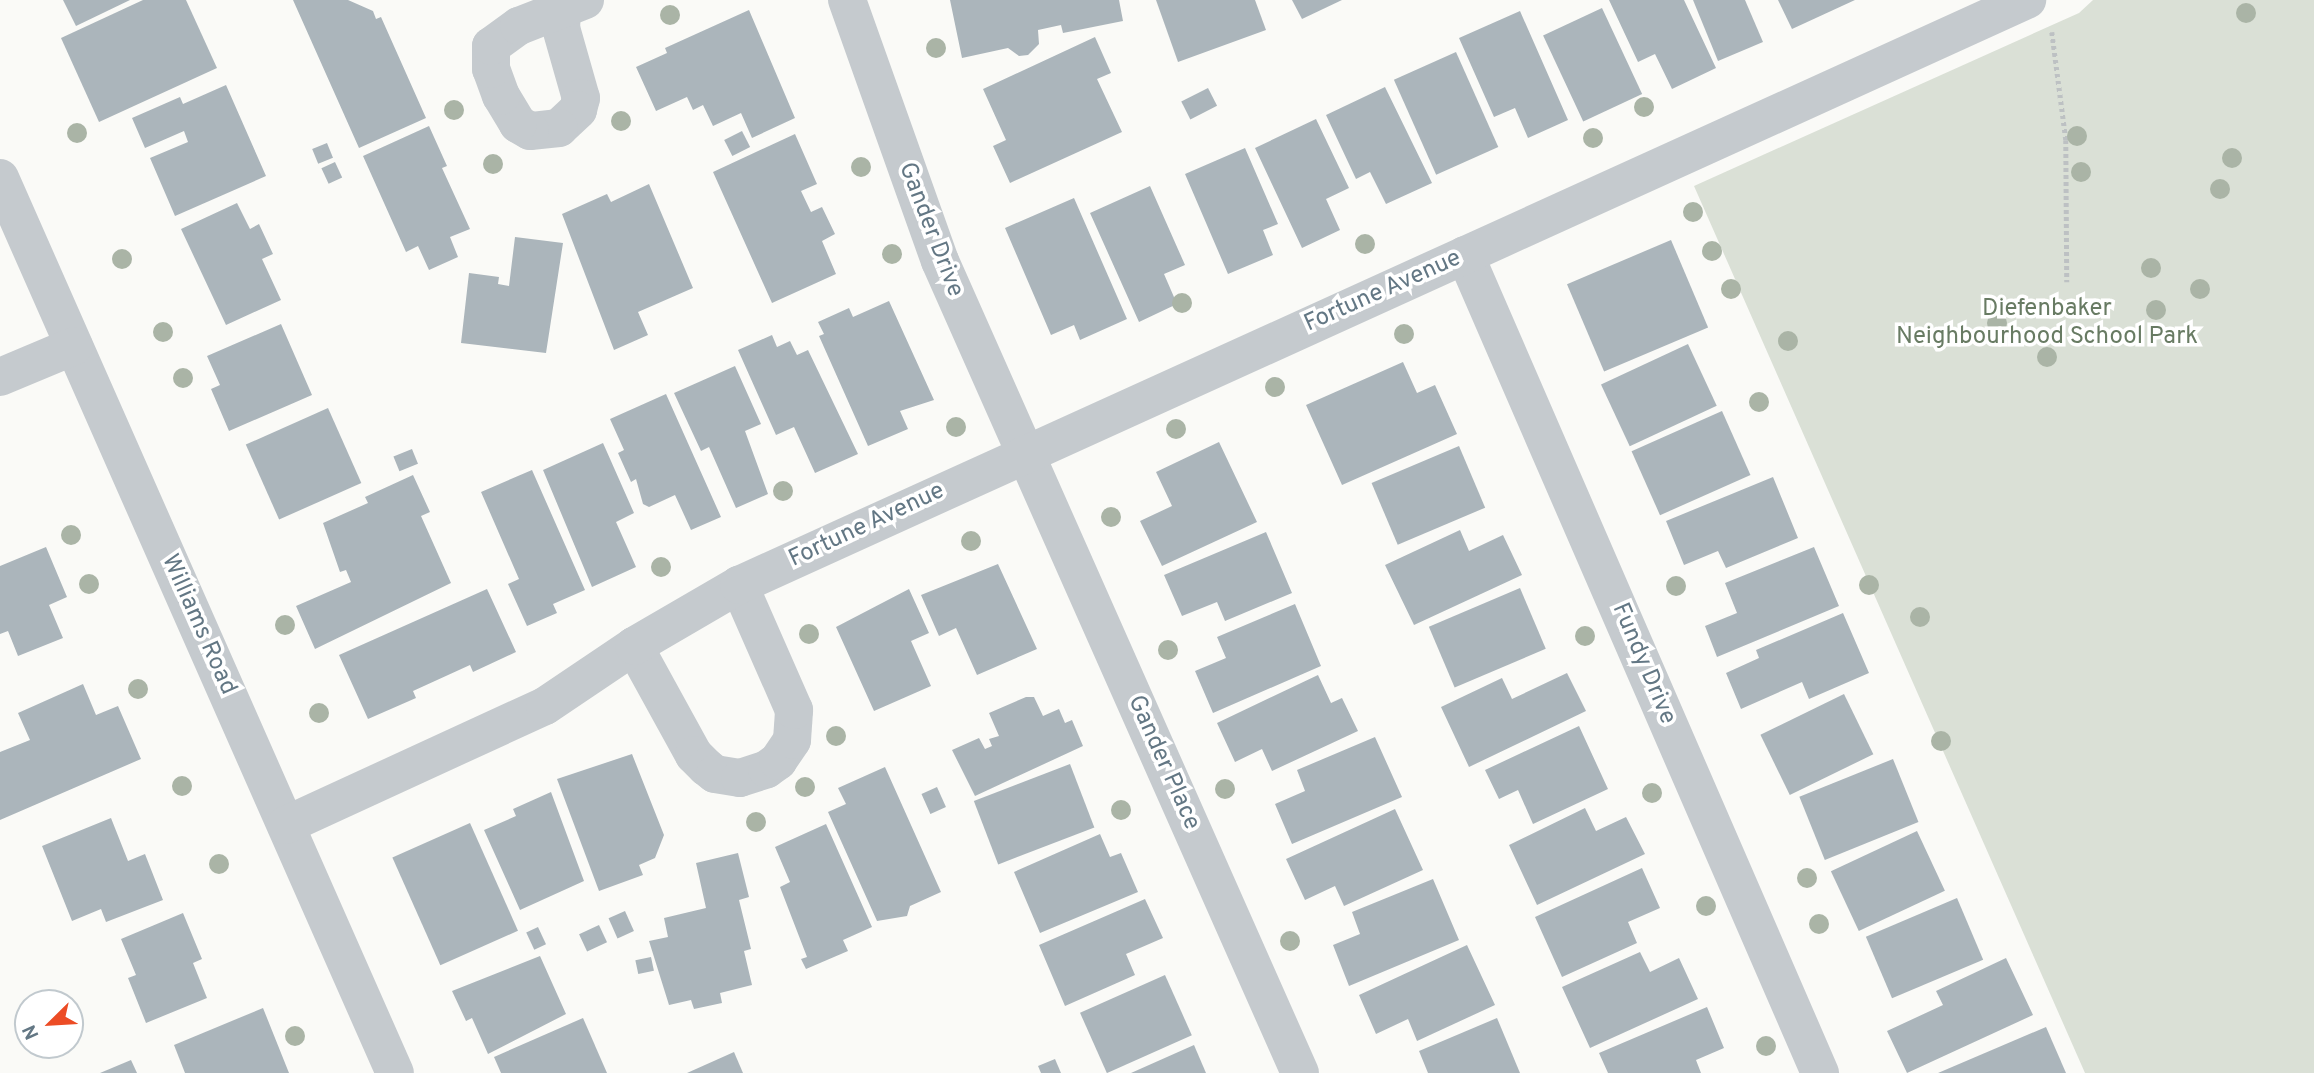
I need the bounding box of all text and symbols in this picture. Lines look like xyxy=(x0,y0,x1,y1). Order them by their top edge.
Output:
street label: Gander Drive xyxy=(891,159,969,301)
street label: Fortune Avenue xyxy=(1300,244,1466,340)
park label: Diefenbaker Neighbourhood School Park xyxy=(1896,296,2198,352)
street label: Fortune Avenue xyxy=(784,477,950,575)
street label: Williams Road xyxy=(154,550,242,700)
street label: Fundy Drive xyxy=(1605,599,1681,729)
street label: Gander Place xyxy=(1120,691,1206,835)
north arrow xyxy=(14,989,84,1059)
text: N xyxy=(18,1021,45,1043)

